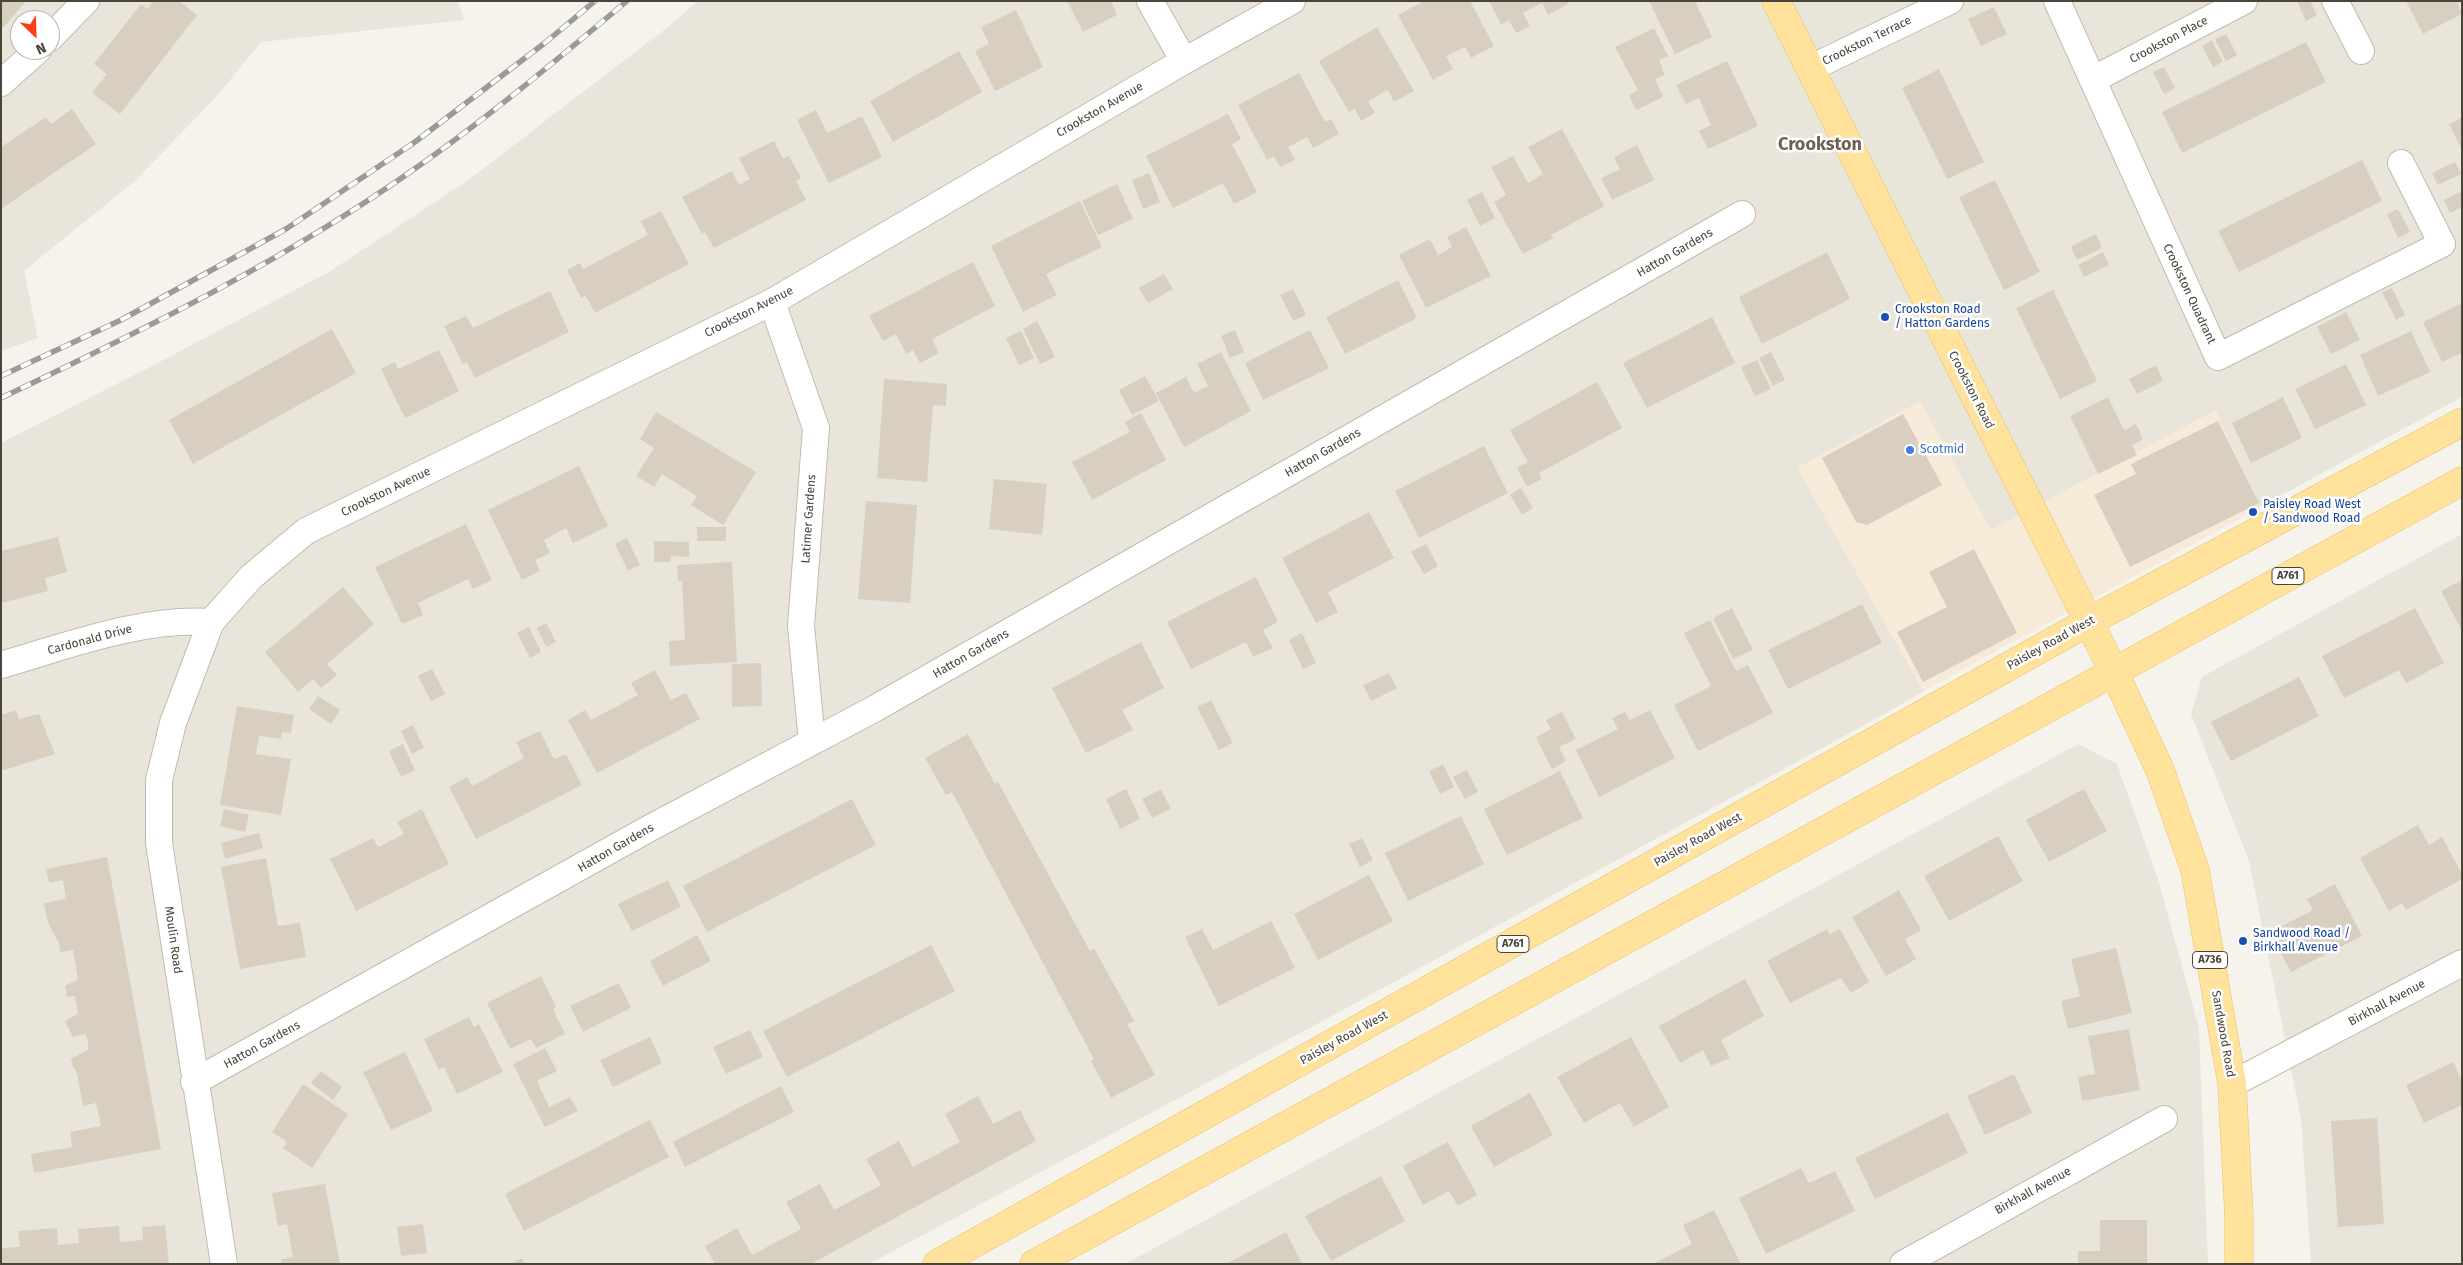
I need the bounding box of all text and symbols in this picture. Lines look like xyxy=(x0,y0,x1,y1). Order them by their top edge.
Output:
north arrow xyxy=(10,10,60,60)
street label: Crookston Terrace xyxy=(1820,13,1914,69)
street label: Crookston Place xyxy=(2127,13,2211,67)
text: N xyxy=(33,39,49,58)
street label: Crookston Avenue xyxy=(1054,79,1146,141)
district label: Crookston xyxy=(1778,134,1862,156)
street label: Hatton Gardens xyxy=(1635,225,1715,281)
street label: Crookston Quadrant xyxy=(2159,242,2219,346)
street label: Crookston Avenue xyxy=(702,283,796,341)
place label: Crookston Road / Hatton Gardens xyxy=(1895,303,1990,331)
marker: Crookston Road / Hatton Gardens xyxy=(1879,311,1891,323)
street label: Crookston Road xyxy=(1945,349,1997,431)
street label: Hatton Gardens xyxy=(1283,425,1363,481)
place label: Scotmid xyxy=(1920,443,1964,457)
marker: Scotmid xyxy=(1904,444,1916,456)
street label: Crookston Avenue xyxy=(339,464,433,520)
street label: Latimer Gardens xyxy=(799,474,819,564)
place label: Paisley Road West / Sandwood Road xyxy=(2263,498,2361,526)
marker: Paisley Road West / Sandwood Road xyxy=(2247,506,2259,518)
road number: A761 xyxy=(2272,568,2304,584)
street label: Paisley Road West xyxy=(2005,613,2097,673)
street label: Cardonald Drive xyxy=(46,622,134,658)
street label: Hatton Gardens xyxy=(931,626,1011,682)
street label: Paisley Road West xyxy=(1652,810,1744,870)
street label: Hatton Gardens xyxy=(576,820,656,876)
street label: Moulin Road xyxy=(161,905,185,975)
place label: Sandwood Road / Birkhall Avenue xyxy=(2253,927,2350,955)
marker: Sandwood Road / Birkhall Avenue xyxy=(2237,935,2249,947)
road number: A761 xyxy=(1497,936,1529,952)
road number: A736 xyxy=(2192,952,2228,968)
street label: Birkhall Avenue xyxy=(2346,977,2428,1029)
street label: Sandwood Road xyxy=(2208,989,2238,1079)
street label: Paisley Road West xyxy=(1298,1008,1390,1068)
street label: Hatton Gardens xyxy=(221,1018,303,1072)
street label: Birkhall Avenue xyxy=(1992,1164,2074,1218)

